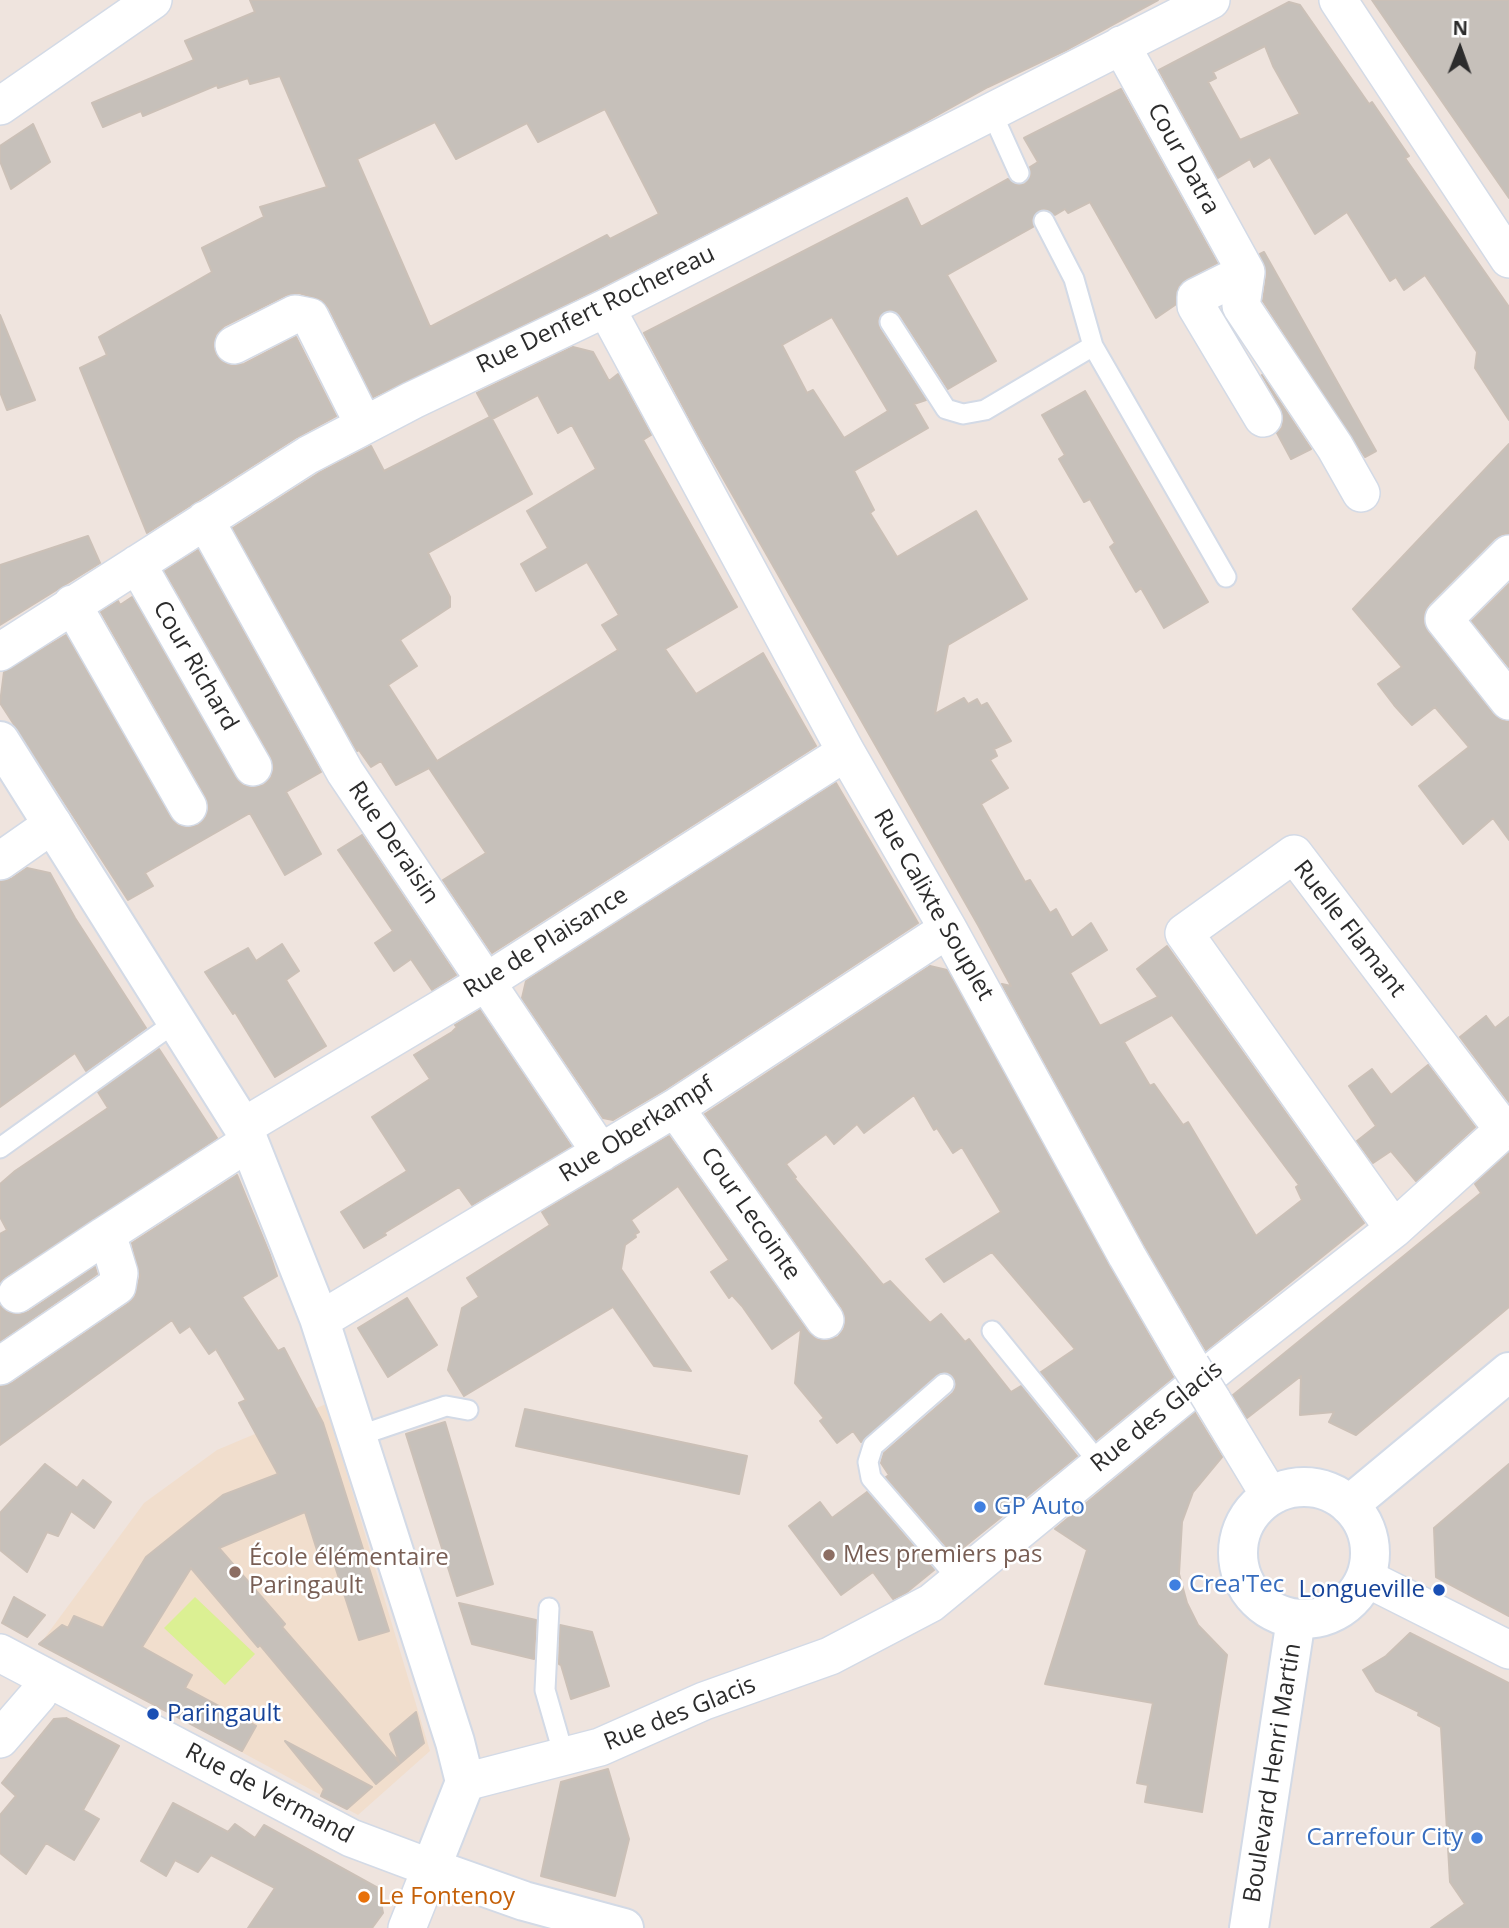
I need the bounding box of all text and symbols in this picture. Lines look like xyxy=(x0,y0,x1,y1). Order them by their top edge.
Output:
north arrow xyxy=(1425,14,1495,84)
text: N xyxy=(1452,15,1468,41)
street label: Cour Datra xyxy=(1141,98,1225,220)
street label: Rue Denfert Rochereau xyxy=(472,240,720,380)
street label: Cour Richard xyxy=(146,596,244,736)
street label: Rue Deraisin xyxy=(341,776,445,910)
street label: Rue Calixte Souplet xyxy=(867,804,999,1006)
street label: Ruelle Flamant xyxy=(1287,855,1411,1003)
street label: Rue de Plaisance xyxy=(459,881,633,1005)
street label: Rue Oberkampf xyxy=(554,1071,720,1189)
street label: Cour Lecointe xyxy=(694,1142,806,1286)
street label: Rue des Glacis xyxy=(1085,1355,1229,1479)
place label: GP Auto xyxy=(994,1493,1085,1521)
marker: GP Auto xyxy=(972,1499,988,1515)
place label: Mes premiers pas xyxy=(843,1541,1042,1569)
place label: École élémentaire Paringault xyxy=(249,1544,449,1600)
marker: Mes premiers pas xyxy=(821,1547,837,1563)
marker: École élémentaire Paringault xyxy=(227,1564,243,1580)
place label: Crea'Tec xyxy=(1189,1571,1284,1599)
place label: Longueville xyxy=(1298,1576,1425,1604)
marker: Crea'Tec xyxy=(1167,1577,1183,1593)
marker: Longueville xyxy=(1431,1582,1447,1598)
street label: Boulevard Henri Martin xyxy=(1238,1641,1308,1905)
street label: Rue des Glacis xyxy=(600,1671,760,1757)
place label: Paringault xyxy=(167,1700,281,1728)
marker: Paringault xyxy=(145,1706,161,1722)
street label: Rue de Vermand xyxy=(180,1738,358,1850)
place label: Carrefour City xyxy=(1306,1824,1463,1852)
marker: Carrefour City xyxy=(1469,1830,1485,1846)
place label: Le Fontenoy xyxy=(378,1883,515,1911)
marker: Le Fontenoy xyxy=(356,1889,372,1905)

